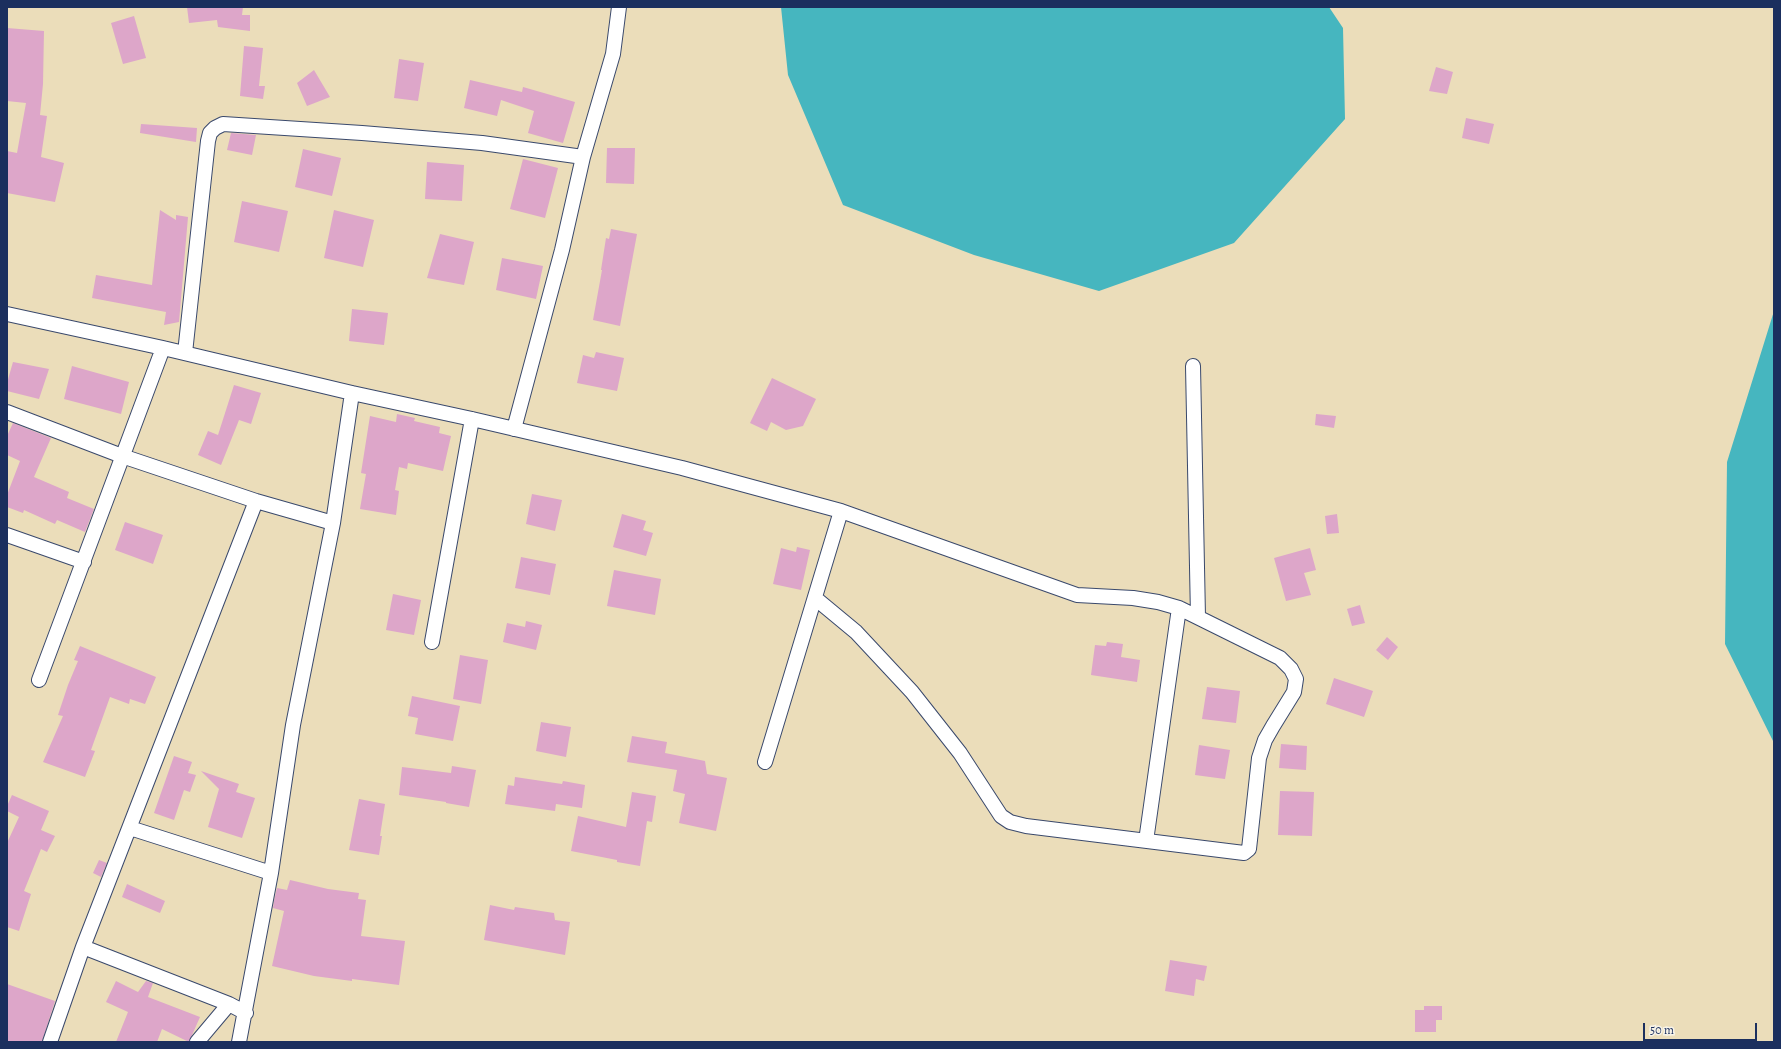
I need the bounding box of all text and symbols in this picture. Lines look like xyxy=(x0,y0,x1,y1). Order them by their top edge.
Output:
scale bar xyxy=(1645,1015,1759,1041)
text: 50 m xyxy=(1650,1022,1674,1038)

